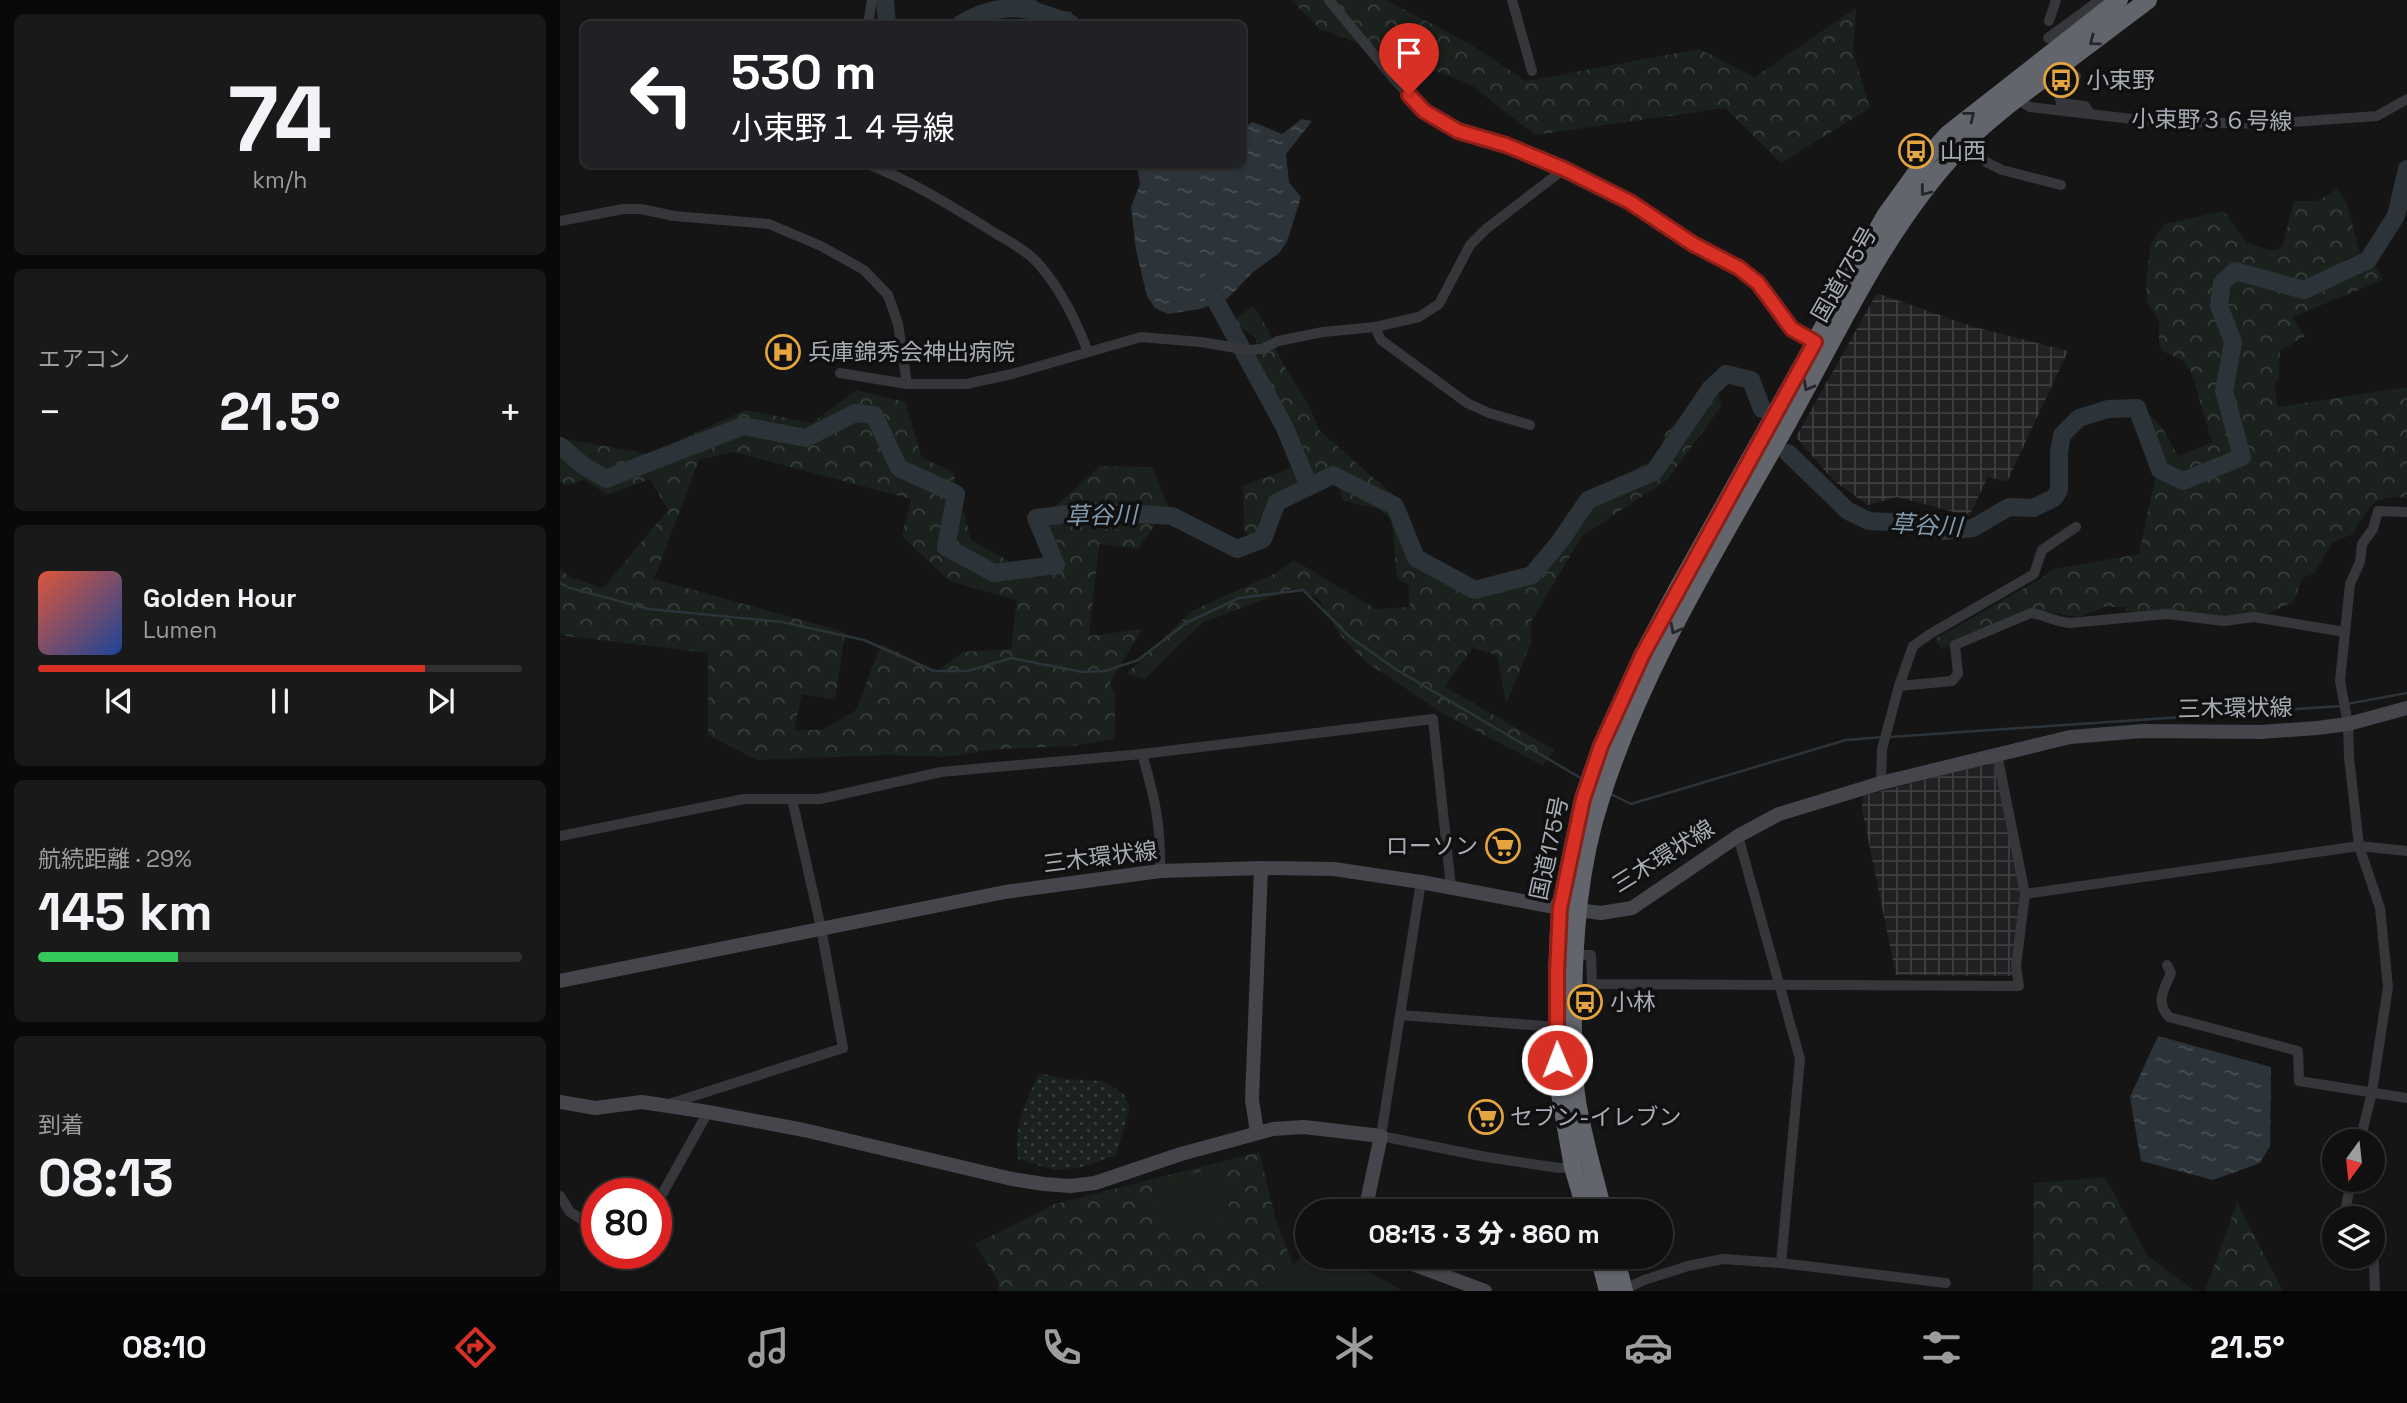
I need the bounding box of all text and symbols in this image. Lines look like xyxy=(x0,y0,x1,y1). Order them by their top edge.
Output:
pin xyxy=(1379,23,1439,95)
one-way arrow xyxy=(2089,33,2102,45)
icon: arrive xyxy=(1390,34,1428,72)
text: 530 m xyxy=(731,41,876,103)
icon: left xyxy=(616,49,707,140)
text: 74 xyxy=(228,61,332,178)
bus stop icon: 小束野 xyxy=(2042,61,2080,99)
place label: 小束野 xyxy=(2086,65,2155,95)
street label: 小束野３６号線 xyxy=(2131,104,2293,136)
text: 小束野１４号線 xyxy=(731,108,955,148)
one-way arrow xyxy=(1962,112,1975,124)
bus stop icon: 山西 xyxy=(1897,132,1935,170)
place label: 山西 xyxy=(1940,136,1986,166)
text: km/h xyxy=(253,165,307,195)
one-way arrow xyxy=(1920,184,1933,196)
street label: 国道175号 xyxy=(1805,221,1883,327)
hospital icon: 兵庫錦秀会神出病院 xyxy=(764,333,802,371)
place label: 兵庫錦秀会神出病院 xyxy=(808,337,1015,367)
text: エアコン xyxy=(38,344,130,374)
text: 21.5° xyxy=(219,379,341,445)
one-way arrow xyxy=(1803,379,1816,392)
text: − xyxy=(38,388,62,436)
text: + xyxy=(498,388,522,436)
water label: 草谷川 xyxy=(1065,499,1140,531)
water label: 草谷川 xyxy=(1889,508,1966,543)
text: Golden Hour xyxy=(143,581,297,615)
text: Lumen xyxy=(143,615,217,645)
one-way arrow xyxy=(1669,622,1683,634)
icon: previous xyxy=(100,682,138,720)
icon: pause xyxy=(261,682,299,720)
icon: next xyxy=(422,682,460,720)
street label: 三木環状線 xyxy=(2177,692,2293,724)
street label: 国道175号 xyxy=(1523,793,1575,903)
street label: 三木環状線 xyxy=(1606,813,1720,899)
supermarket icon: ローソン xyxy=(1484,827,1522,865)
place label: ローソン xyxy=(1386,831,1478,861)
street label: 三木環状線 xyxy=(1041,835,1159,879)
text: 航続距離 · 29% xyxy=(38,844,192,874)
text: 145 km xyxy=(38,879,213,945)
bus stop icon: 小林 xyxy=(1566,983,1604,1021)
place label: 小林 xyxy=(1610,987,1656,1017)
position arrow xyxy=(1520,1023,1594,1097)
supermarket icon: セブン-イレブン xyxy=(1467,1098,1505,1136)
place label: セブン-イレブン xyxy=(1510,1102,1681,1132)
text: 到着 xyxy=(38,1110,84,1140)
north arrow xyxy=(2322,1129,2385,1192)
map controls xyxy=(2322,1129,2385,1269)
text: 08:13 xyxy=(38,1145,174,1211)
speed limit sign: 80 xyxy=(581,1178,672,1269)
button: layers xyxy=(2322,1206,2385,1269)
text: 08:13 · 3 分 · 860 m xyxy=(1368,1217,1600,1251)
icon: directions xyxy=(451,1323,500,1372)
icon: music xyxy=(744,1323,793,1372)
icon: phone xyxy=(1037,1323,1086,1372)
icon: climate xyxy=(1330,1323,1379,1372)
icon: car xyxy=(1624,1323,1673,1372)
icon: filters xyxy=(1917,1323,1966,1372)
text: 08:10 xyxy=(122,1327,207,1367)
text: 21.5° xyxy=(2210,1327,2285,1367)

